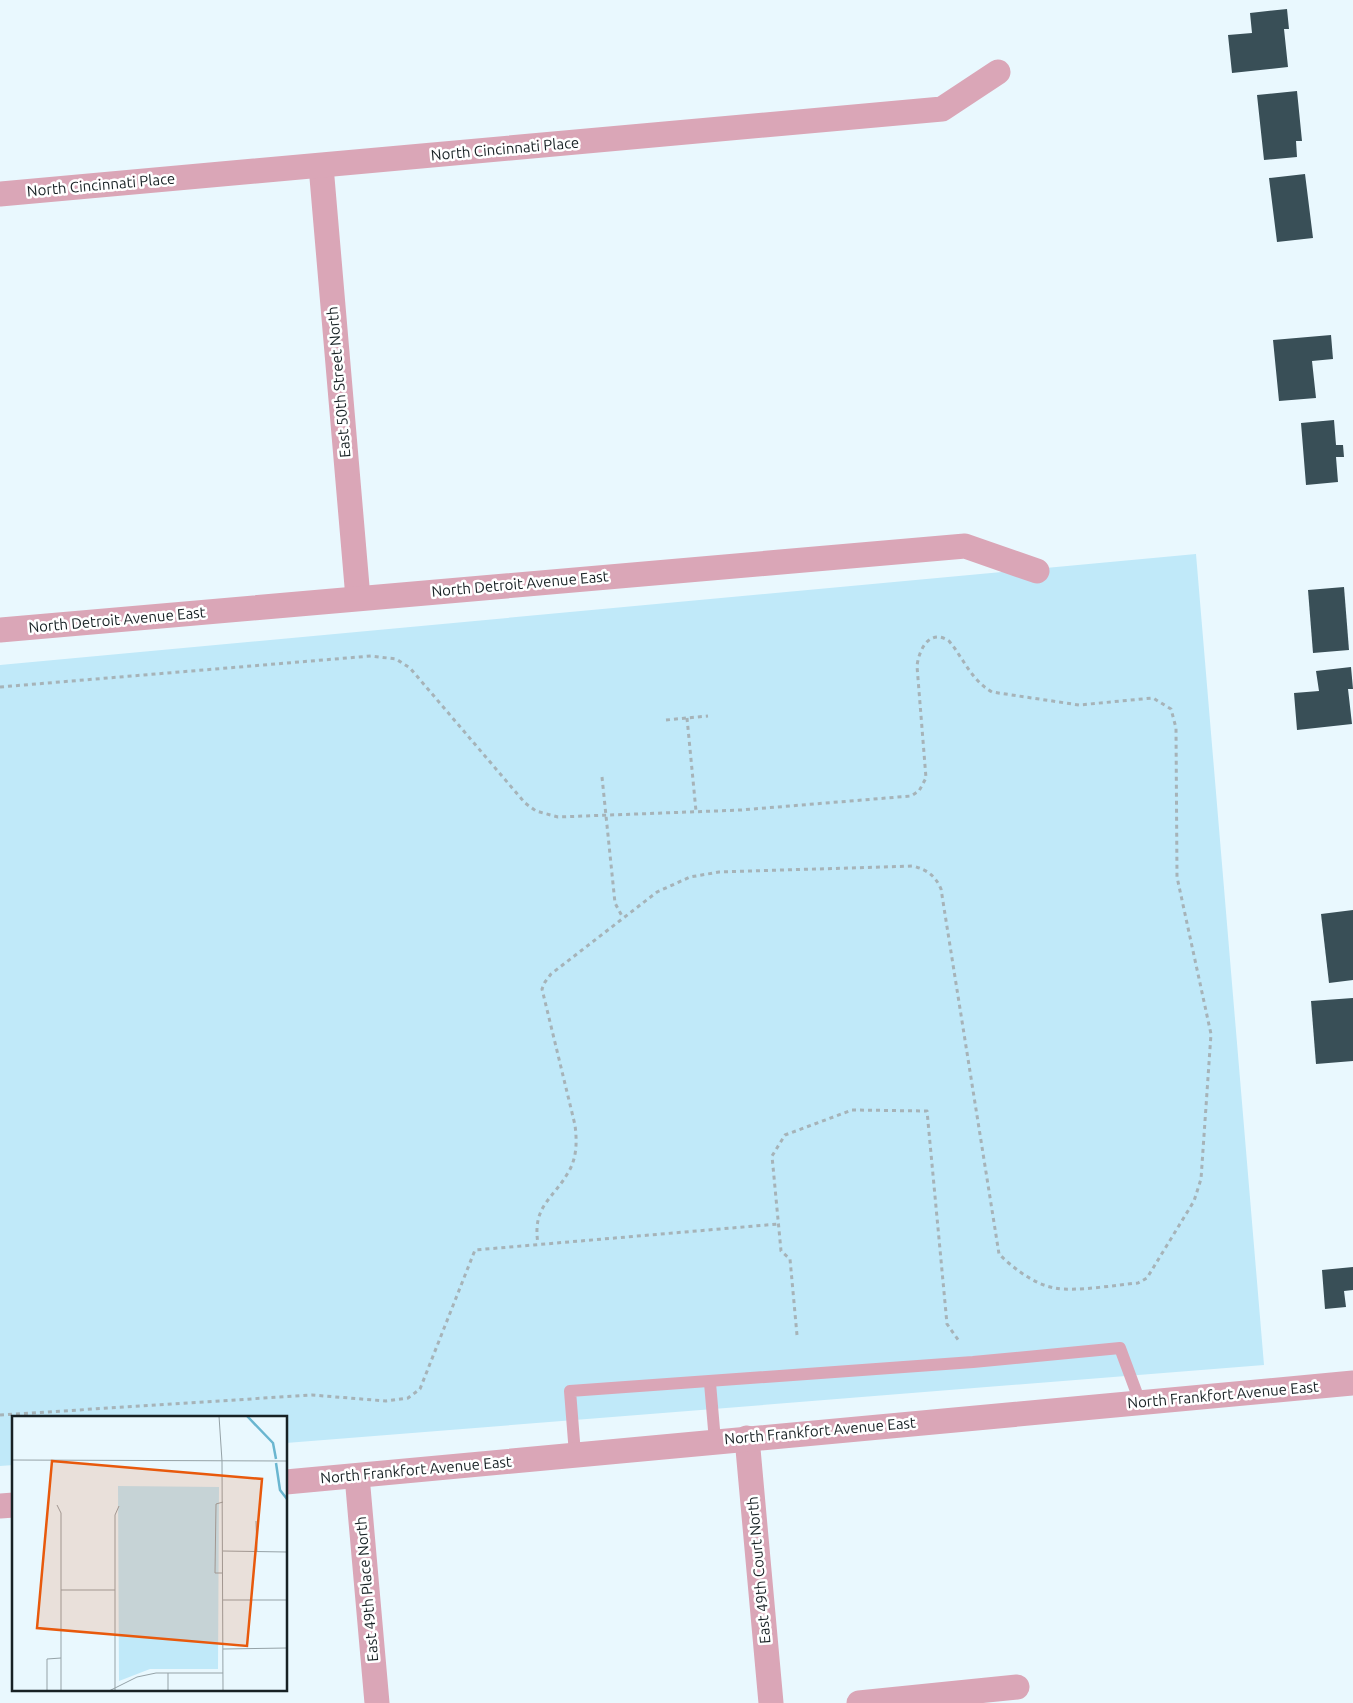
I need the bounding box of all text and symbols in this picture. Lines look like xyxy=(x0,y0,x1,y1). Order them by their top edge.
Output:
street label: North Cincinnati Place xyxy=(430,134,580,163)
street label: North Cincinnati Place xyxy=(26,170,176,199)
street label: East 50th Street North xyxy=(323,306,354,458)
street label: North Detroit Avenue East xyxy=(431,567,609,600)
street label: North Detroit Avenue East xyxy=(28,603,206,636)
street label: North Frankfort Avenue East xyxy=(1126,1378,1320,1411)
street label: North Frankfort Avenue East xyxy=(723,1414,917,1447)
inset map xyxy=(12,1416,288,1690)
street label: North Frankfort Avenue East xyxy=(319,1453,513,1486)
street label: East 49th Court North xyxy=(744,1496,773,1644)
street label: East 49th Place North xyxy=(352,1516,381,1662)

